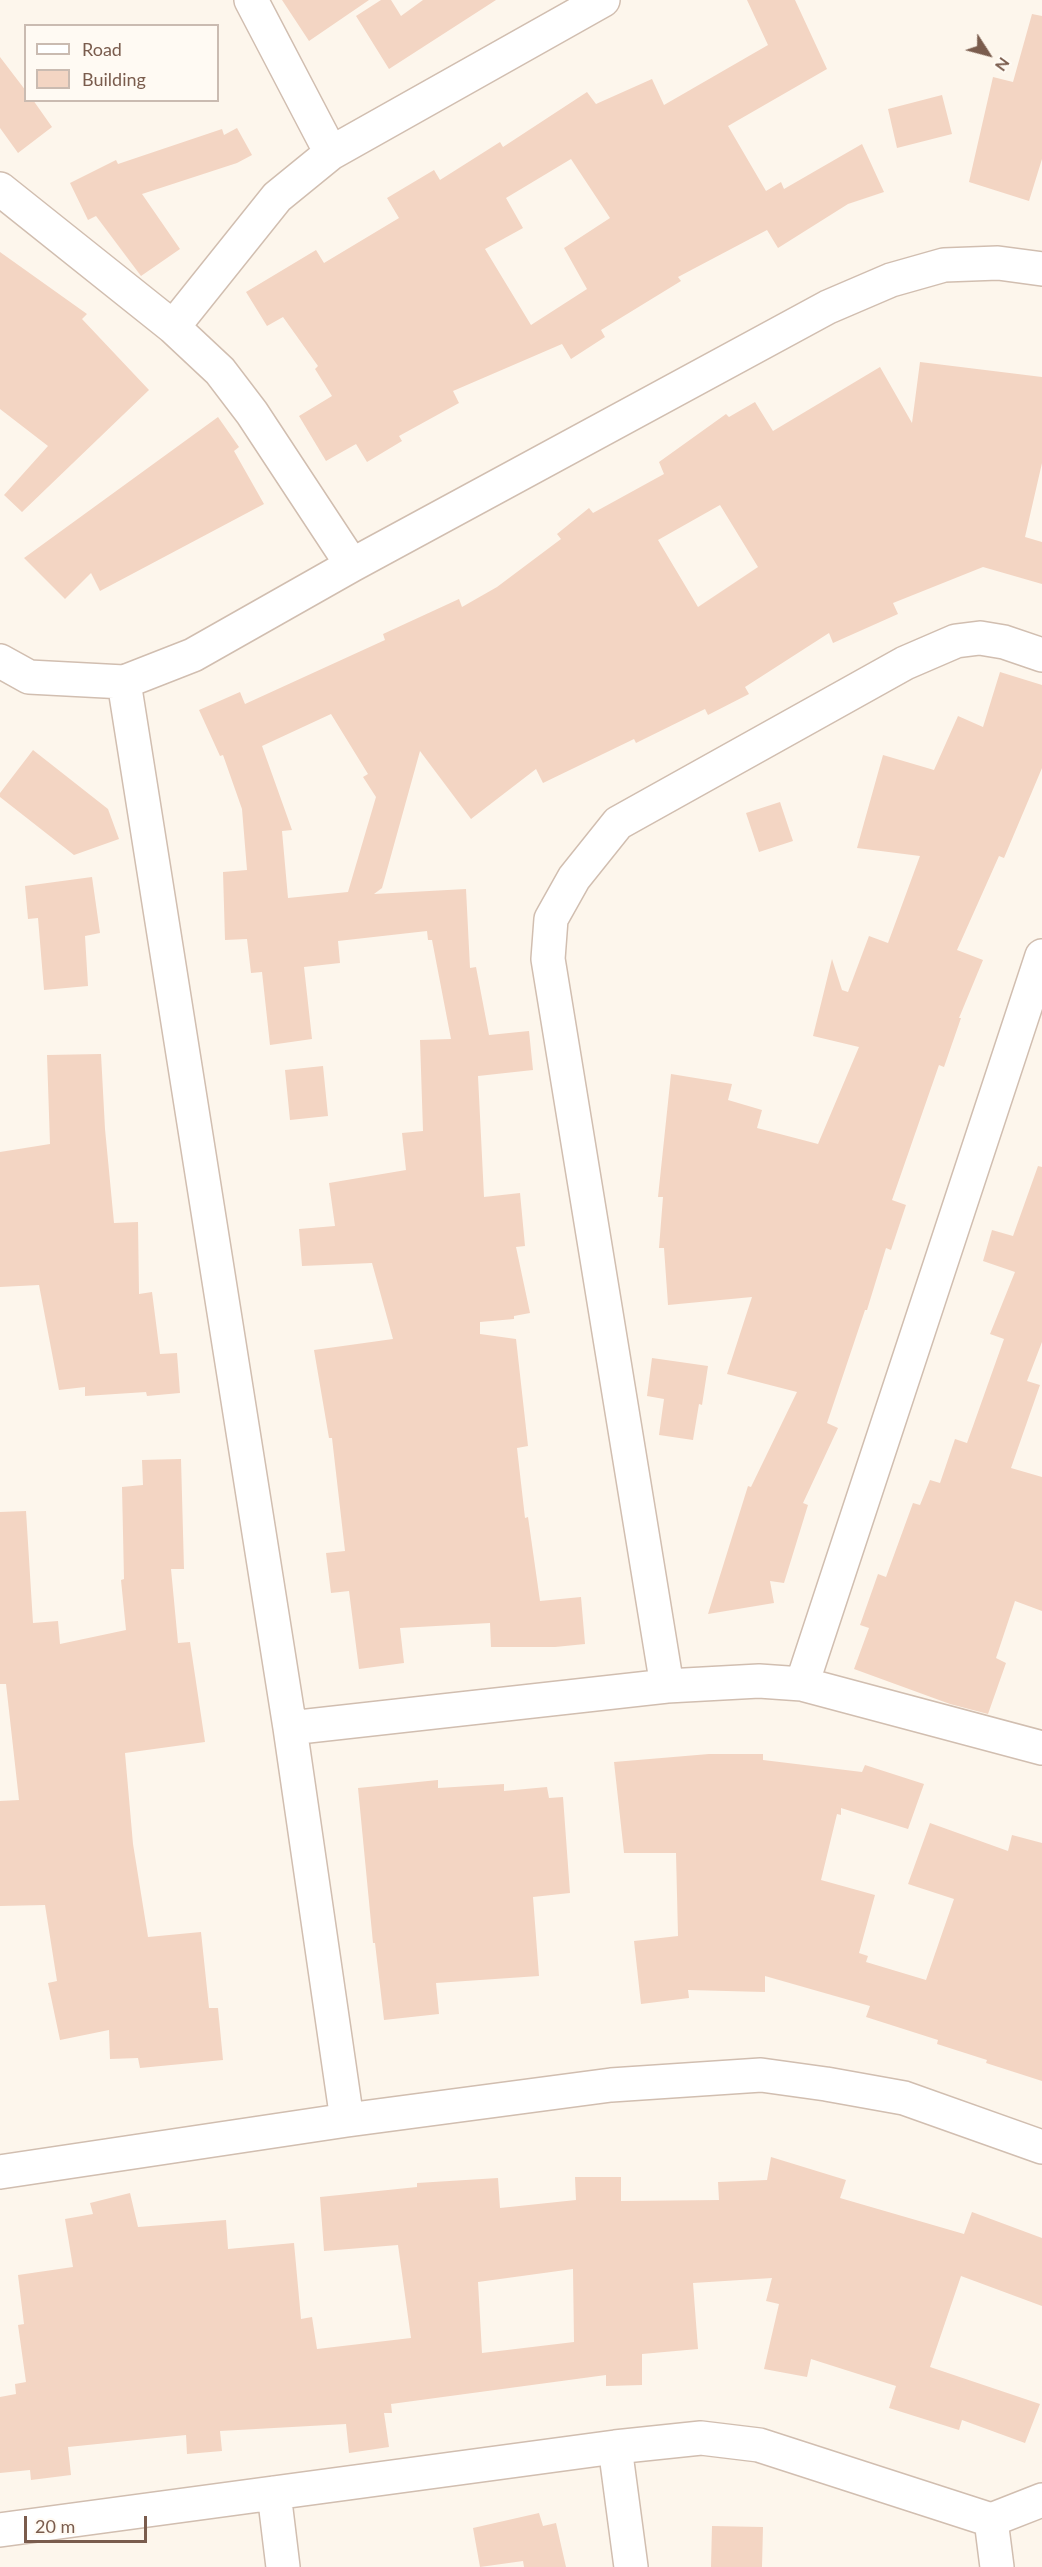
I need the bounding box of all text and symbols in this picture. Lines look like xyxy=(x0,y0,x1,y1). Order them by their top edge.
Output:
legend xyxy=(24,24,219,102)
north arrow xyxy=(958,24,1018,84)
text: Road xyxy=(82,38,122,60)
text: N xyxy=(992,54,1014,75)
text: Building xyxy=(82,68,146,90)
scale bar xyxy=(27,2504,150,2542)
text: 20 m xyxy=(35,2515,75,2537)

